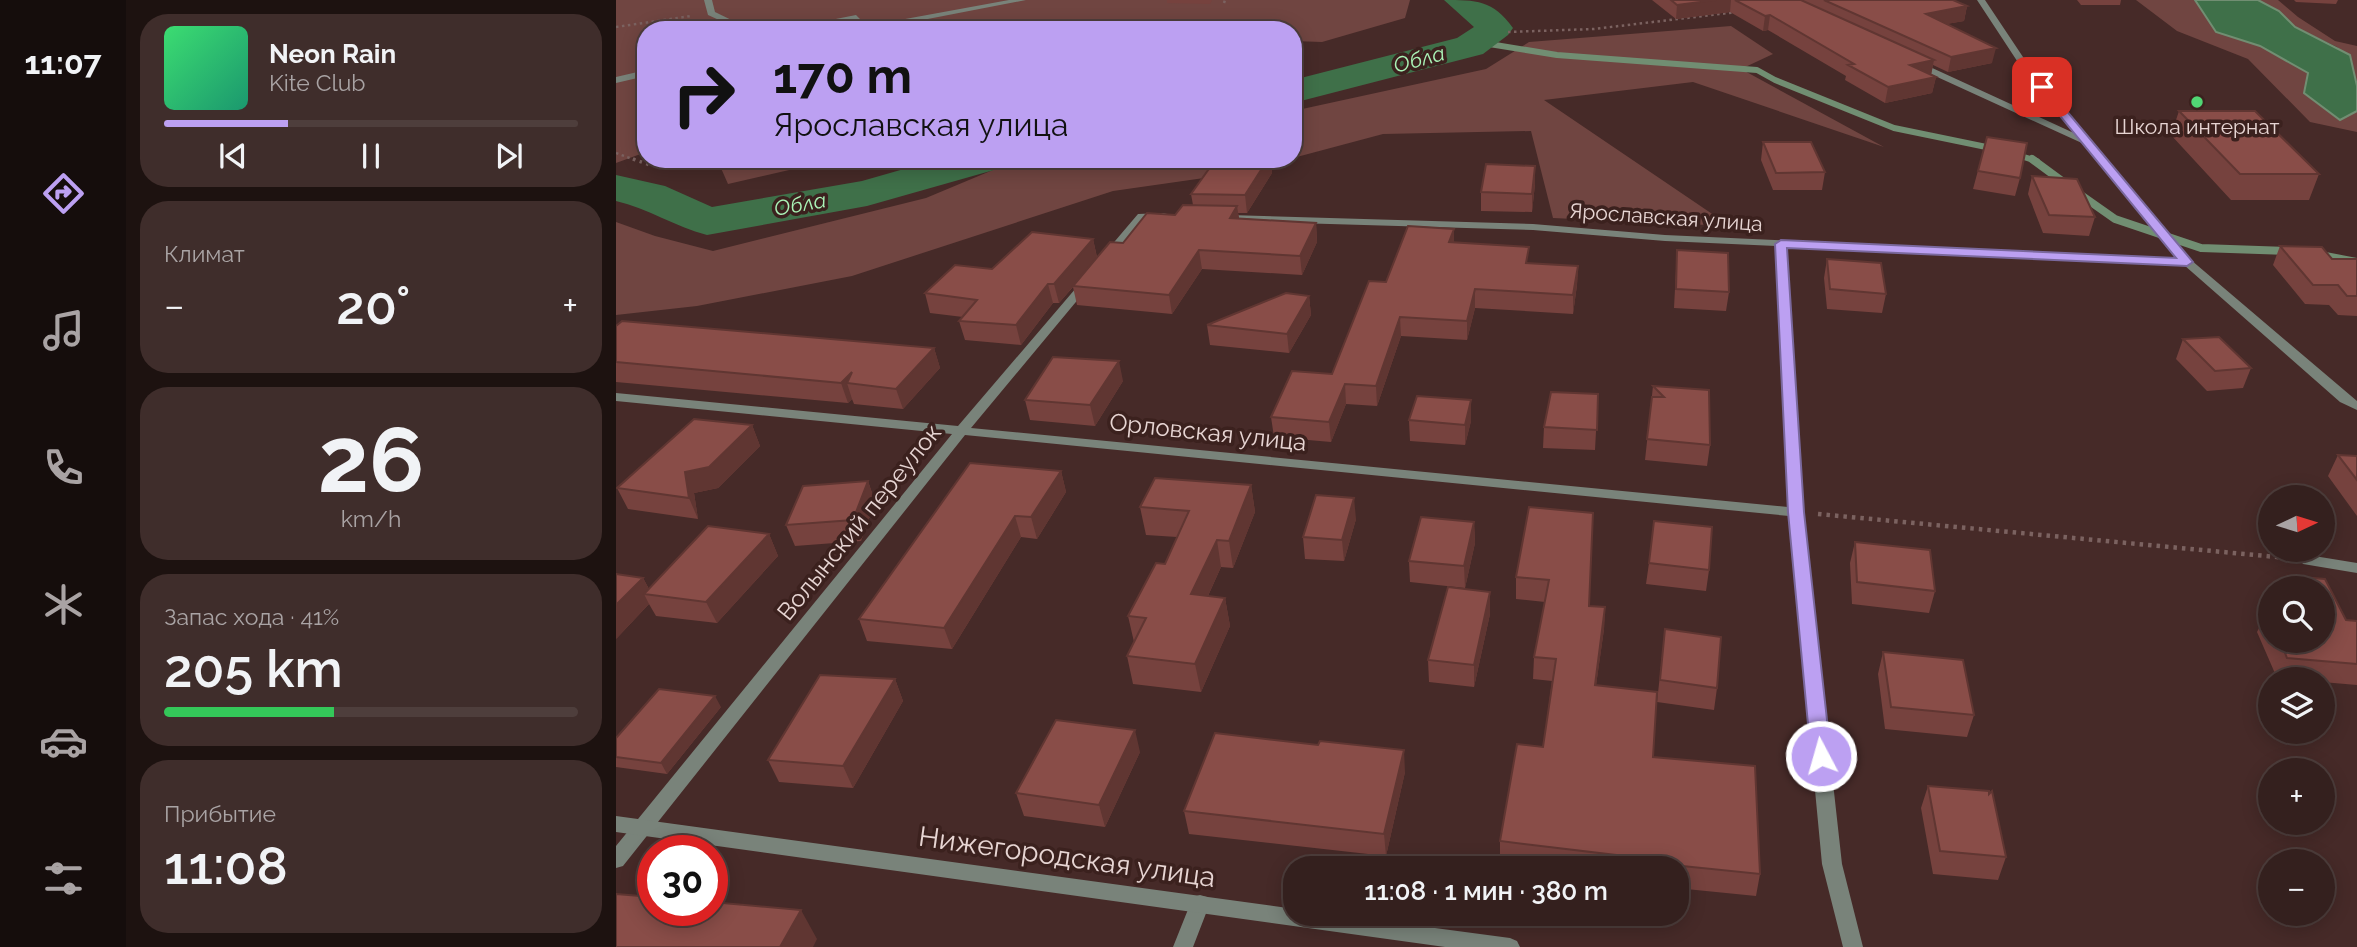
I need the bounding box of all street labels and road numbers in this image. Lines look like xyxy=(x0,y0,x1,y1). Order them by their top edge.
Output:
street label: Ярославская улица xyxy=(1568,198,1764,236)
street label: Орловская улица xyxy=(1108,407,1308,457)
street label: Волынский переулок xyxy=(771,418,947,626)
street label: Нижегородская улица xyxy=(917,820,1217,894)

